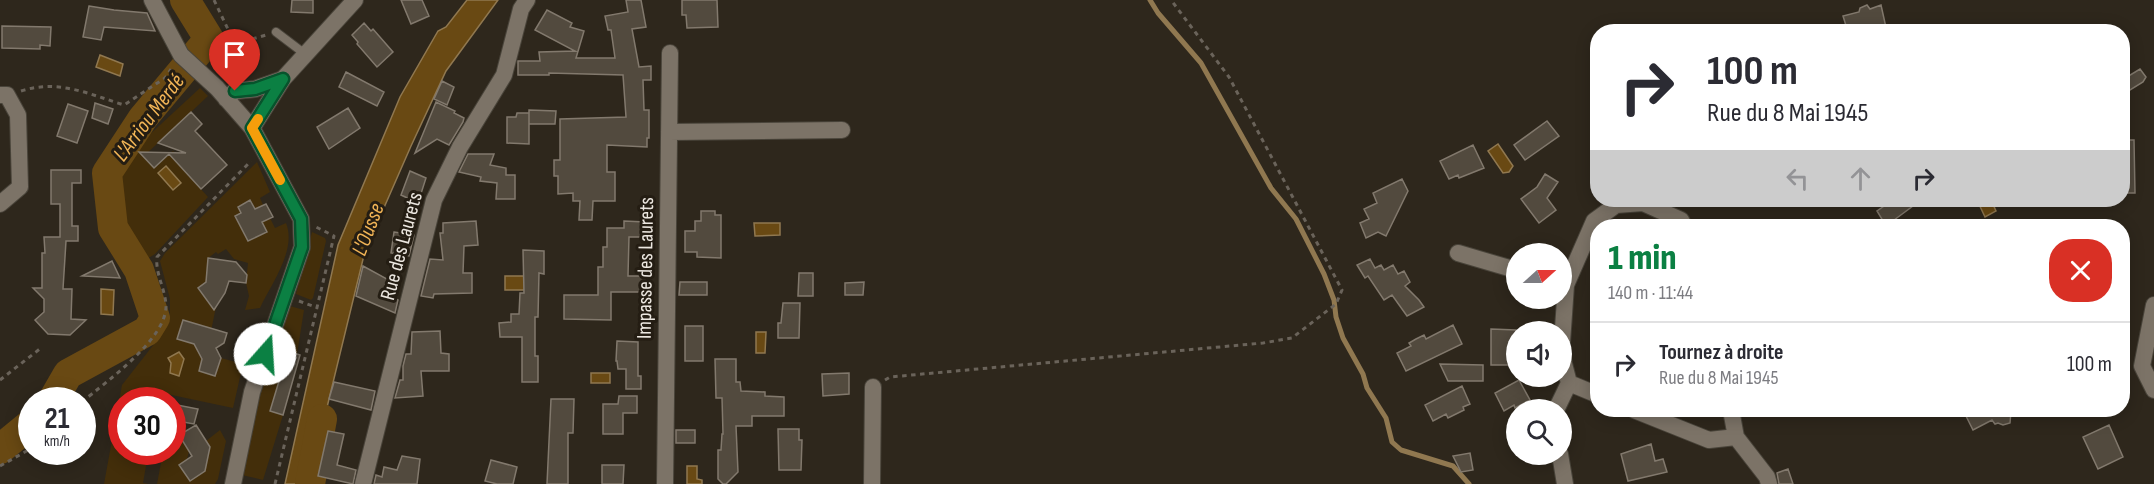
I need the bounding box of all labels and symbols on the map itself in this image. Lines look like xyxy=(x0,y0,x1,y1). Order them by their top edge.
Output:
pin xyxy=(209,29,260,91)
water label: L'Arriou Merdé xyxy=(108,69,191,167)
street label: Rue des Laurets xyxy=(375,189,428,303)
street label: Impasse des Laurets xyxy=(632,197,659,339)
water label: L'Ousse xyxy=(346,199,391,259)
north arrow xyxy=(1506,243,1572,309)
position arrow xyxy=(233,322,297,386)
speed limit sign: 30 xyxy=(108,387,186,465)

